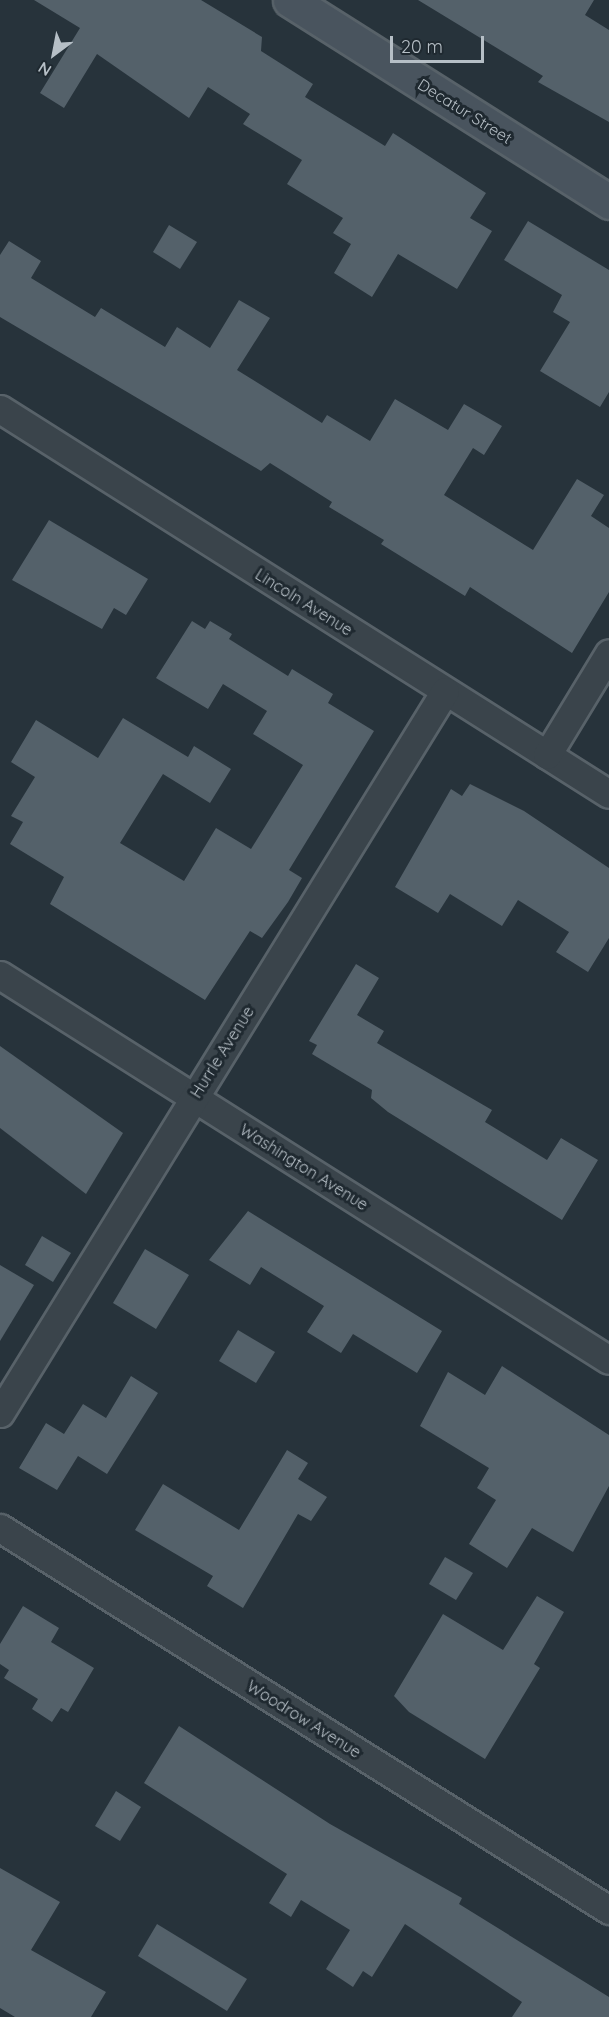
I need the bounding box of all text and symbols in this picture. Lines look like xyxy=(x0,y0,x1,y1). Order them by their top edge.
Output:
north arrow xyxy=(24,24,84,84)
scale bar xyxy=(393,24,488,62)
text: 20 m xyxy=(401,35,443,58)
text: N xyxy=(34,58,55,81)
street label: Decatur Street xyxy=(414,74,516,148)
street label: Lincoln Avenue xyxy=(252,564,356,640)
street label: Hurrle Avenue xyxy=(186,1003,258,1101)
street label: Washington Avenue xyxy=(236,1120,372,1214)
street label: Woodrow Avenue xyxy=(243,1676,365,1762)

